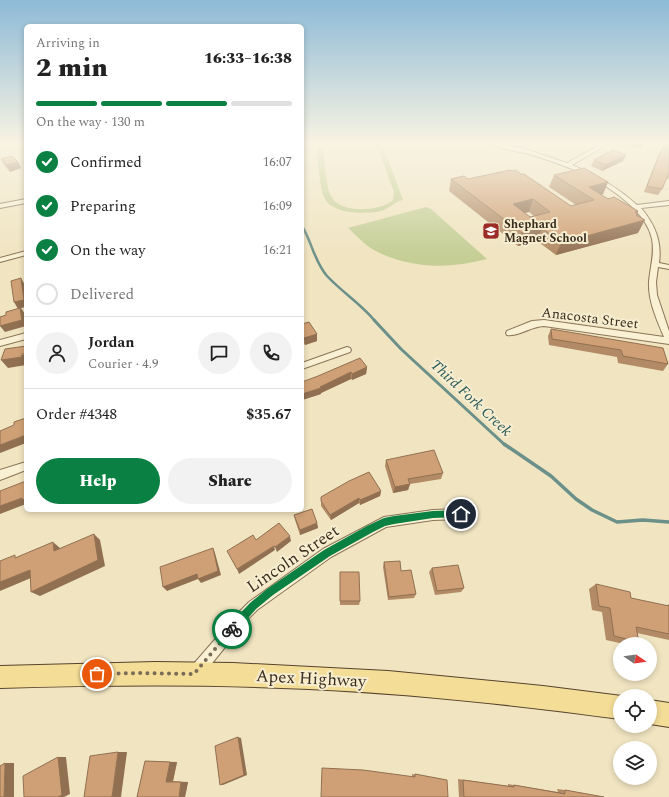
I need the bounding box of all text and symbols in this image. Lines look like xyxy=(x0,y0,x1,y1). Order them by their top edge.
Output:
text: Arriving in xyxy=(36,33,100,53)
text: 16:33–16:38 xyxy=(204,47,292,70)
text: 2 min xyxy=(36,48,108,88)
text: On the way · 130 m xyxy=(36,112,145,132)
icon: check xyxy=(36,151,58,173)
text: Confirmed xyxy=(70,151,142,174)
text: 16:07 xyxy=(263,152,292,172)
icon: check xyxy=(36,195,58,217)
text: Preparing xyxy=(70,195,136,218)
text: 16:09 xyxy=(263,196,292,216)
place label: Shephard Magnet School xyxy=(504,215,587,248)
school or university icon: Shephard Magnet School xyxy=(481,221,501,241)
icon: check xyxy=(36,239,58,261)
text: On the way xyxy=(70,239,145,262)
text: 16:21 xyxy=(263,240,292,260)
text: Delivered xyxy=(70,283,134,306)
street label: Anacosta Street xyxy=(540,302,640,334)
text: Jordan xyxy=(88,331,135,354)
button: person xyxy=(36,332,78,374)
button: chat xyxy=(198,332,240,374)
button: phone xyxy=(250,332,292,374)
text: Courier · 4.9 xyxy=(88,354,158,374)
water label: Third Fork Creek xyxy=(425,354,517,442)
text: Order #4348 xyxy=(36,403,117,426)
text: $35.67 xyxy=(246,403,292,426)
button: Help xyxy=(36,458,160,504)
button: Share xyxy=(168,458,292,504)
pin xyxy=(444,497,478,531)
icon: home xyxy=(450,503,472,525)
street label: Lincoln Street xyxy=(241,518,345,600)
courier xyxy=(212,609,252,649)
icon: bike xyxy=(221,618,243,640)
north arrow xyxy=(613,637,657,681)
map controls xyxy=(613,637,657,785)
pin xyxy=(80,657,114,691)
icon: bag xyxy=(86,663,108,685)
street label: Apex Highway xyxy=(255,663,368,695)
button: locate xyxy=(613,689,657,733)
button: layers xyxy=(613,741,657,785)

